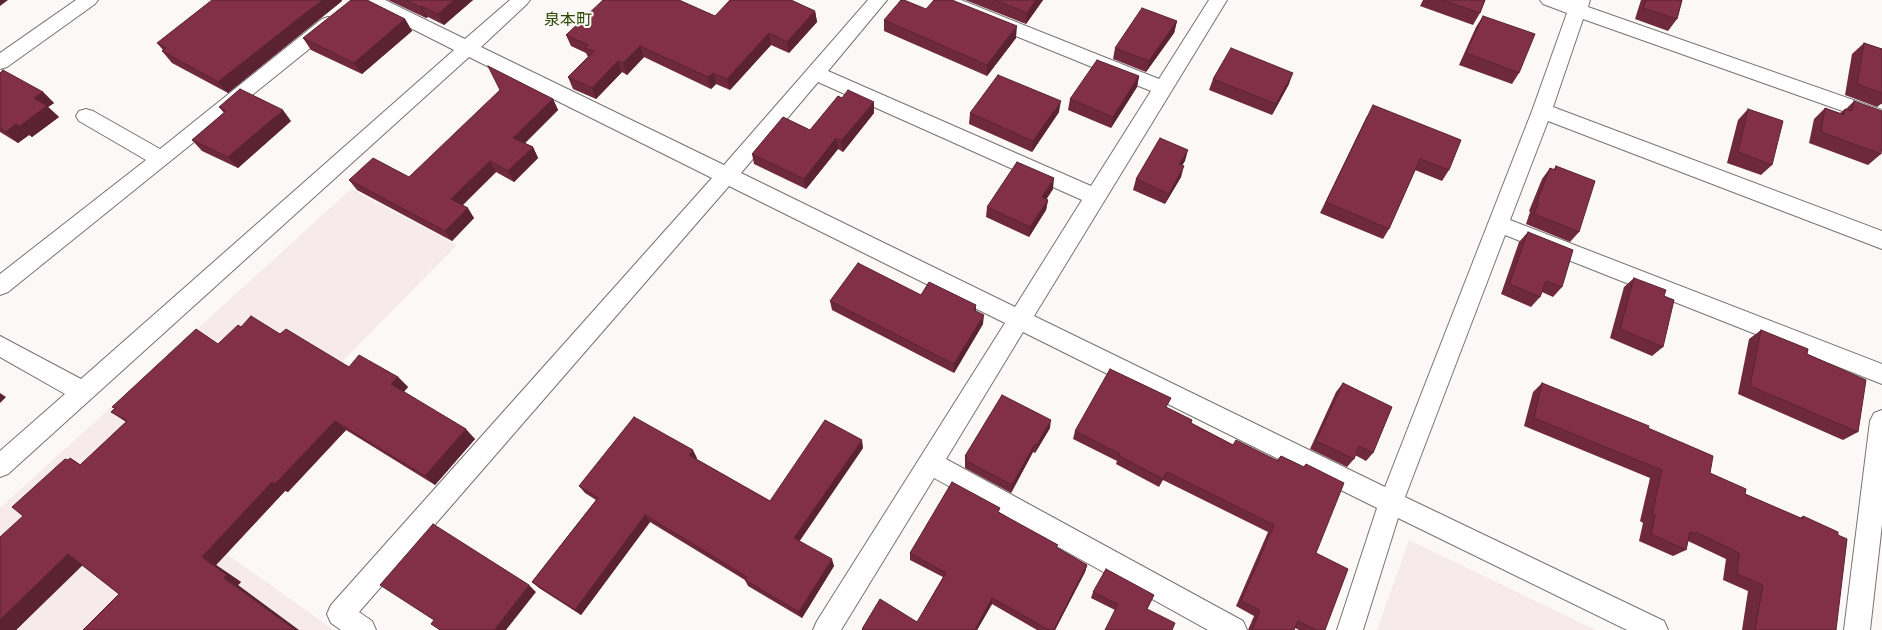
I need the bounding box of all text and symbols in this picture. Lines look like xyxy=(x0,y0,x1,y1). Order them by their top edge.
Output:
district label: 泉本町 xyxy=(544,10,592,30)

